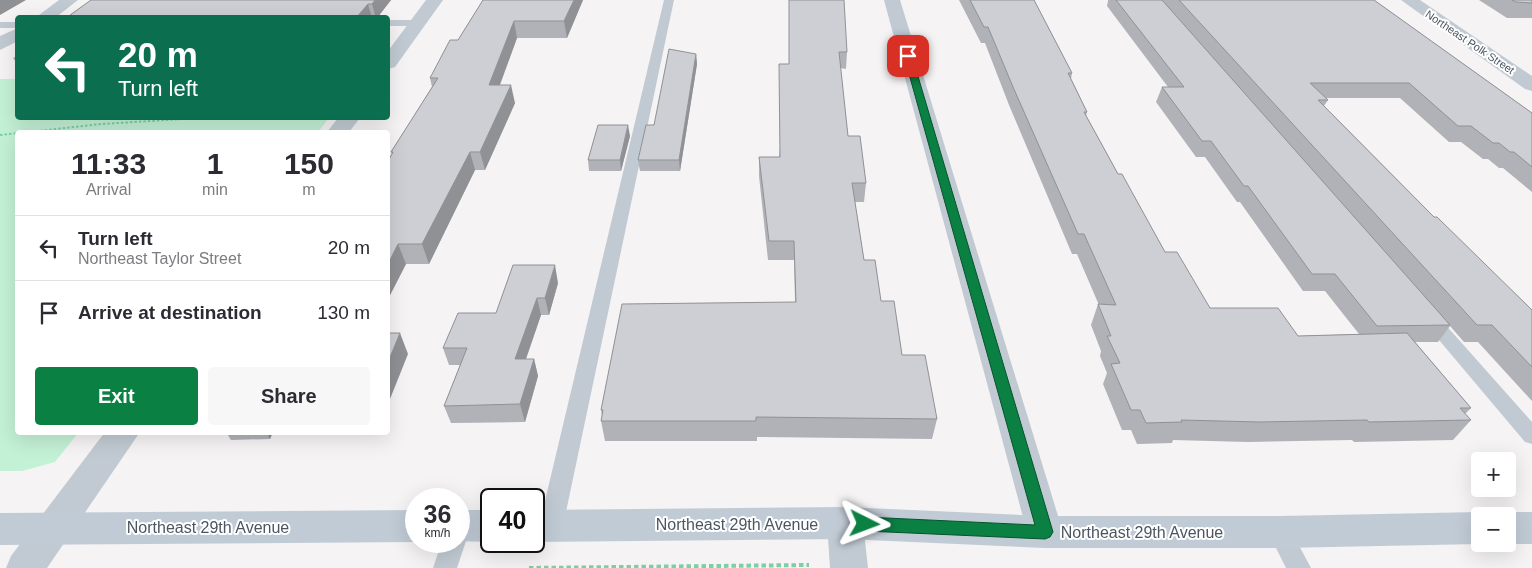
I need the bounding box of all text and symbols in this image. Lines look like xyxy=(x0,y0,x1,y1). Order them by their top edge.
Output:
street label: Northeast Polk Street xyxy=(1423,8,1517,76)
icon: left xyxy=(35,35,100,100)
text: 20 m xyxy=(118,35,198,74)
pin xyxy=(887,35,929,77)
icon: arrive xyxy=(894,42,922,70)
text: Turn left xyxy=(118,76,198,101)
text: 11:33 xyxy=(71,147,146,180)
text: 1 xyxy=(207,147,223,180)
text: 150 xyxy=(284,147,334,180)
text: Arrival xyxy=(86,181,131,198)
text: min xyxy=(202,181,228,198)
text: m xyxy=(302,181,316,198)
text: Turn left xyxy=(78,228,153,249)
icon: left xyxy=(35,234,63,262)
text: 20 m xyxy=(328,237,370,258)
text: Northeast Taylor Street xyxy=(78,250,241,267)
icon: arrive xyxy=(35,299,63,327)
text: Arrive at destination xyxy=(78,302,262,323)
text: 130 m xyxy=(317,302,370,323)
button: Exit xyxy=(35,367,198,425)
button: Share xyxy=(208,367,370,425)
map controls xyxy=(1471,452,1516,552)
button: + xyxy=(1471,452,1516,497)
speed limit sign: 40 xyxy=(480,488,545,553)
position arrow xyxy=(838,497,890,549)
text: 36 xyxy=(424,500,451,528)
button: − xyxy=(1471,507,1516,552)
street label: Northeast 29th Avenue xyxy=(656,516,818,533)
street label: Northeast 29th Avenue xyxy=(127,519,289,536)
street label: Northeast 29th Avenue xyxy=(1061,524,1223,541)
text: km/h xyxy=(424,526,451,540)

